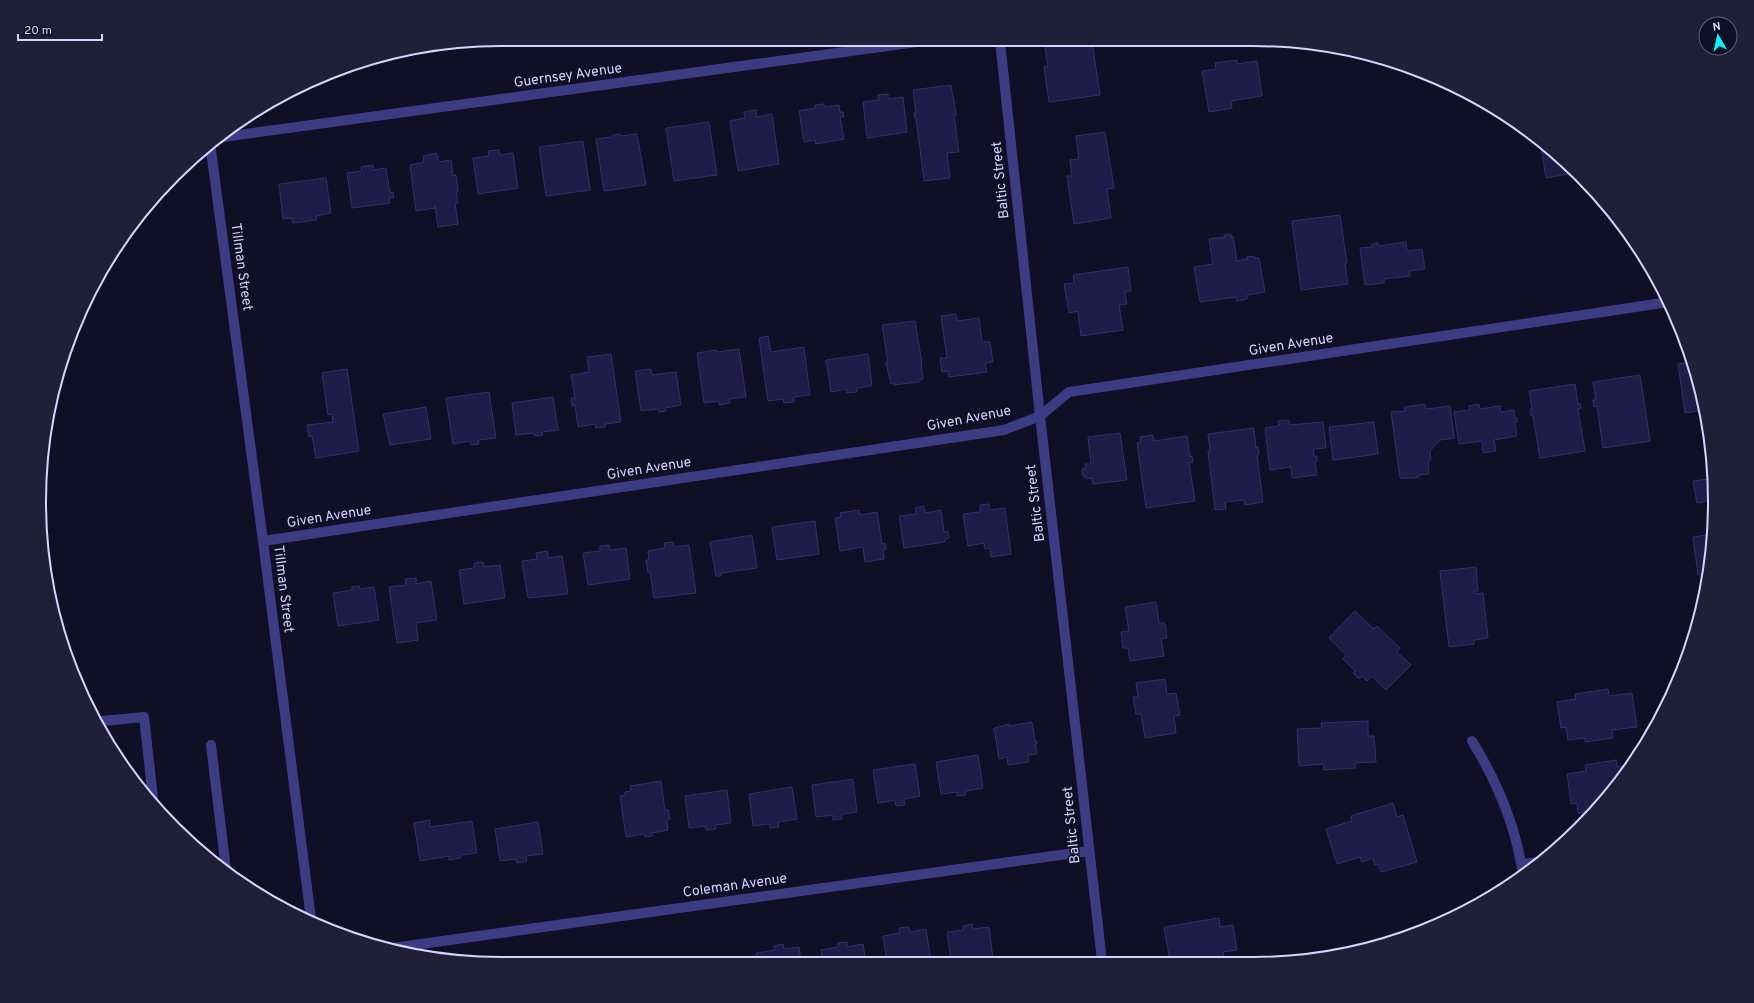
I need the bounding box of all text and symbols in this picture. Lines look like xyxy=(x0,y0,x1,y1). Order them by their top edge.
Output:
scale bar xyxy=(18,16,102,42)
north arrow xyxy=(1698,16,1738,56)
text: N xyxy=(1712,20,1722,35)
text: 20 m xyxy=(24,23,52,39)
street label: Guernsey Avenue xyxy=(513,60,623,92)
street label: Baltic Street xyxy=(988,140,1014,220)
street label: Tillman Street xyxy=(226,222,256,312)
street label: Given Avenue xyxy=(1248,330,1334,360)
street label: Given Avenue xyxy=(925,403,1013,435)
street label: Given Avenue xyxy=(606,454,692,484)
street label: Baltic Street xyxy=(1023,463,1049,543)
street label: Given Avenue xyxy=(286,502,372,532)
street label: Tillman Street xyxy=(269,544,297,634)
street label: Baltic Street xyxy=(1059,785,1085,865)
street label: Coleman Avenue xyxy=(682,870,788,902)

